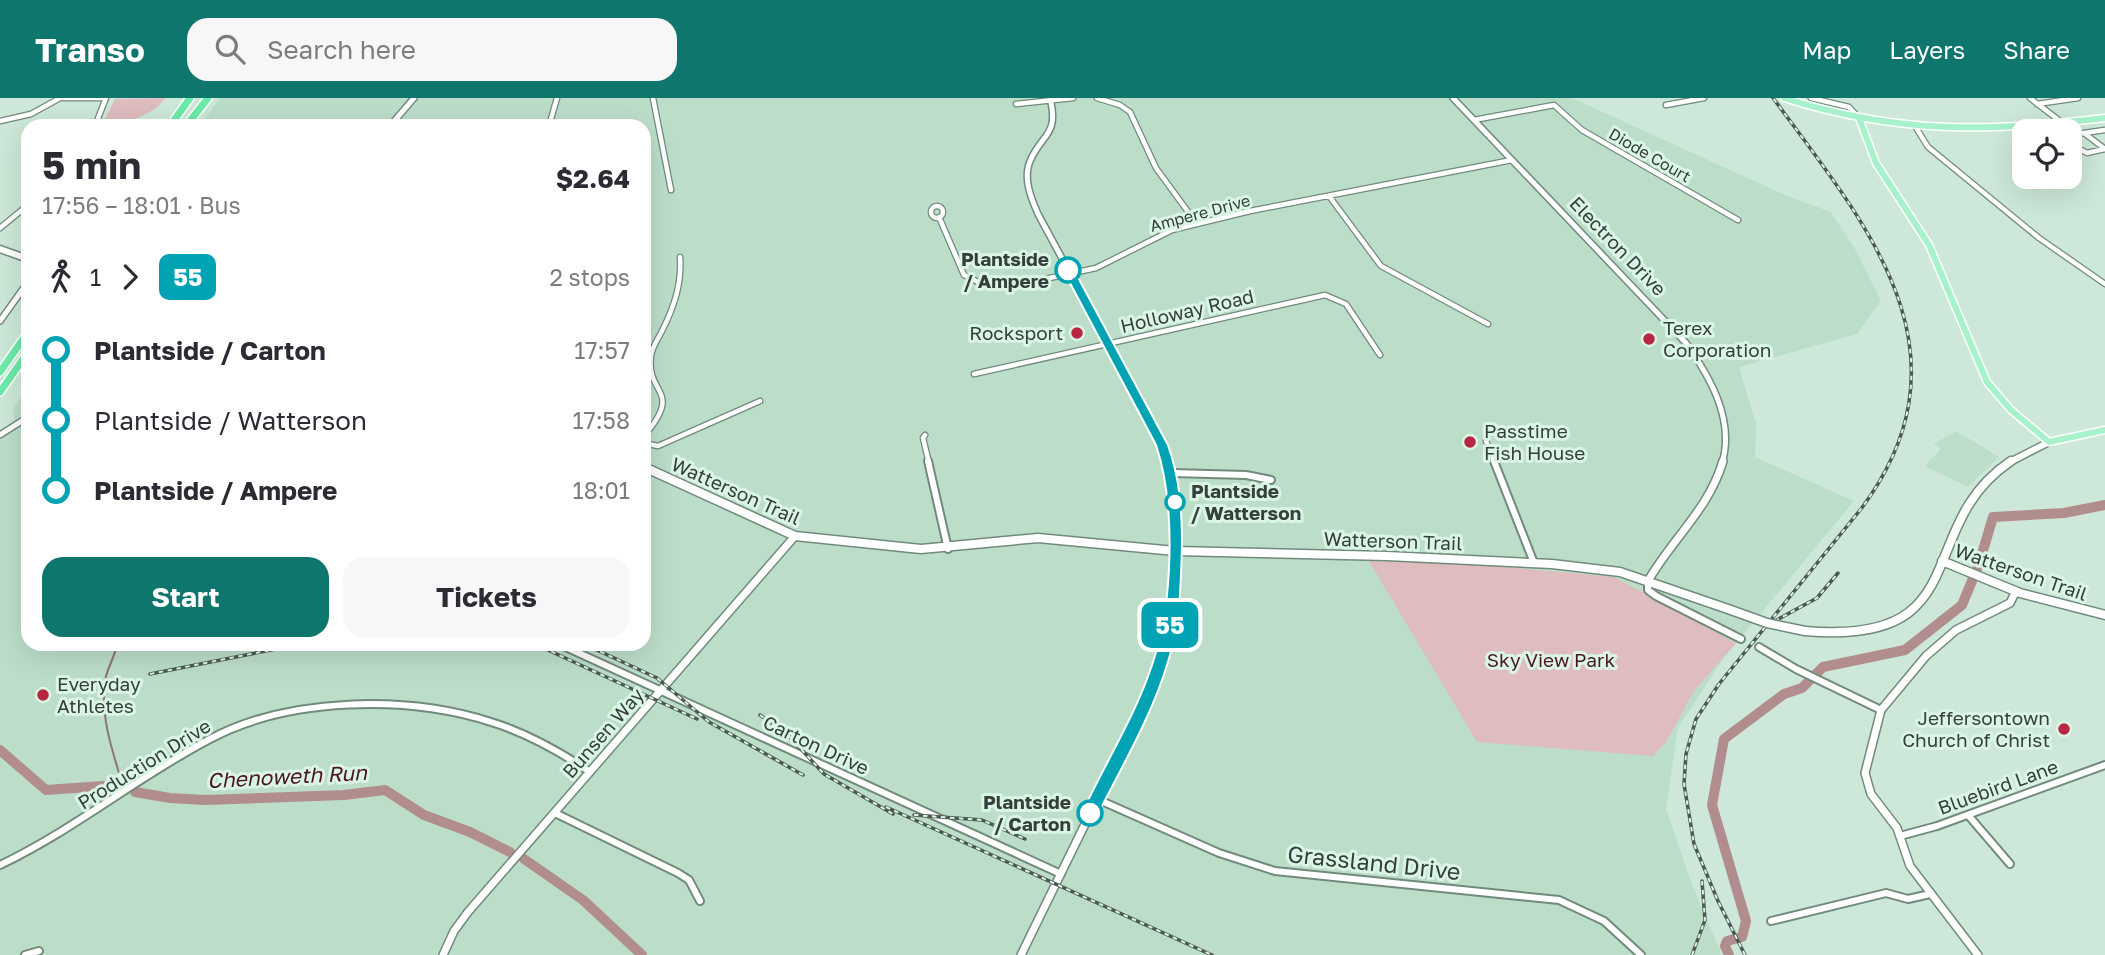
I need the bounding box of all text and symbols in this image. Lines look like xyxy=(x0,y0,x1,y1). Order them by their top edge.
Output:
search box xyxy=(187,18,677,81)
text: Transo xyxy=(35,30,145,69)
icon: search xyxy=(211,30,249,68)
text: Search here xyxy=(267,34,416,65)
text: Map xyxy=(1802,35,1851,64)
text: Layers xyxy=(1889,35,1965,64)
text: Share xyxy=(2003,35,2070,64)
map controls xyxy=(2012,119,2082,189)
button: locate xyxy=(2012,119,2082,189)
street label: Diode Court xyxy=(1605,124,1695,186)
text: 5 min xyxy=(42,142,141,187)
text: $2.64 xyxy=(556,163,630,194)
street label: Ampere Drive xyxy=(1148,190,1252,236)
text: 17:56 – 18:01 · Bus xyxy=(42,191,241,219)
street label: Electron Drive xyxy=(1565,191,1671,300)
place label: Plantside / Ampere xyxy=(961,247,1049,292)
marker: Plantside / Ampere xyxy=(1055,257,1081,283)
icon: walk xyxy=(42,258,80,296)
icon: forward xyxy=(111,258,149,296)
text: 55 xyxy=(173,262,202,291)
text: 1 xyxy=(90,263,101,291)
text: 2 stops xyxy=(549,263,630,291)
street label: Holloway Road xyxy=(1118,284,1256,337)
place label: Terex Corporation xyxy=(1663,316,1771,361)
place label: Rocksport xyxy=(969,321,1063,344)
marker: Rocksport xyxy=(1069,325,1085,341)
marker: Terex Corporation xyxy=(1641,331,1657,347)
text: Plantside / Carton xyxy=(94,335,326,366)
text: 17:57 xyxy=(574,336,630,364)
text: Plantside / Watterson xyxy=(94,405,367,436)
text: 17:58 xyxy=(572,406,630,434)
place label: Passtime Fish House xyxy=(1484,419,1585,464)
marker: Passtime Fish House xyxy=(1462,434,1478,450)
street label: Watterson Trail xyxy=(668,452,804,529)
text: Plantside / Ampere xyxy=(94,475,337,506)
text: 18:01 xyxy=(573,476,630,504)
place label: Plantside / Watterson xyxy=(1191,479,1301,524)
marker: Plantside / Watterson xyxy=(1165,492,1185,512)
street label: Watterson Trail xyxy=(1323,527,1463,554)
street label: Watterson Trail xyxy=(1952,538,2090,605)
button: Start xyxy=(42,557,329,637)
button: Tickets xyxy=(343,557,630,637)
line badge: 55 xyxy=(1138,602,1202,648)
text: 55 xyxy=(1155,610,1185,639)
park label: Sky View Park xyxy=(1487,648,1615,671)
place label: Everyday Athletes xyxy=(57,672,141,717)
street label: Bunsen Way xyxy=(557,683,648,782)
marker: Everyday Athletes xyxy=(35,687,51,703)
place label: Jeffersontown Church of Christ xyxy=(1902,706,2050,751)
street label: Carton Drive xyxy=(760,710,873,779)
street label: Production Drive xyxy=(73,713,214,814)
marker: Jeffersontown Church of Christ xyxy=(2056,721,2072,737)
street label: Bluebird Lane xyxy=(1935,754,2061,819)
water label: Chenoweth Run xyxy=(207,759,368,793)
place label: Plantside / Carton xyxy=(983,790,1071,835)
marker: Plantside / Carton xyxy=(1077,800,1103,826)
street label: Grassland Drive xyxy=(1286,839,1462,885)

